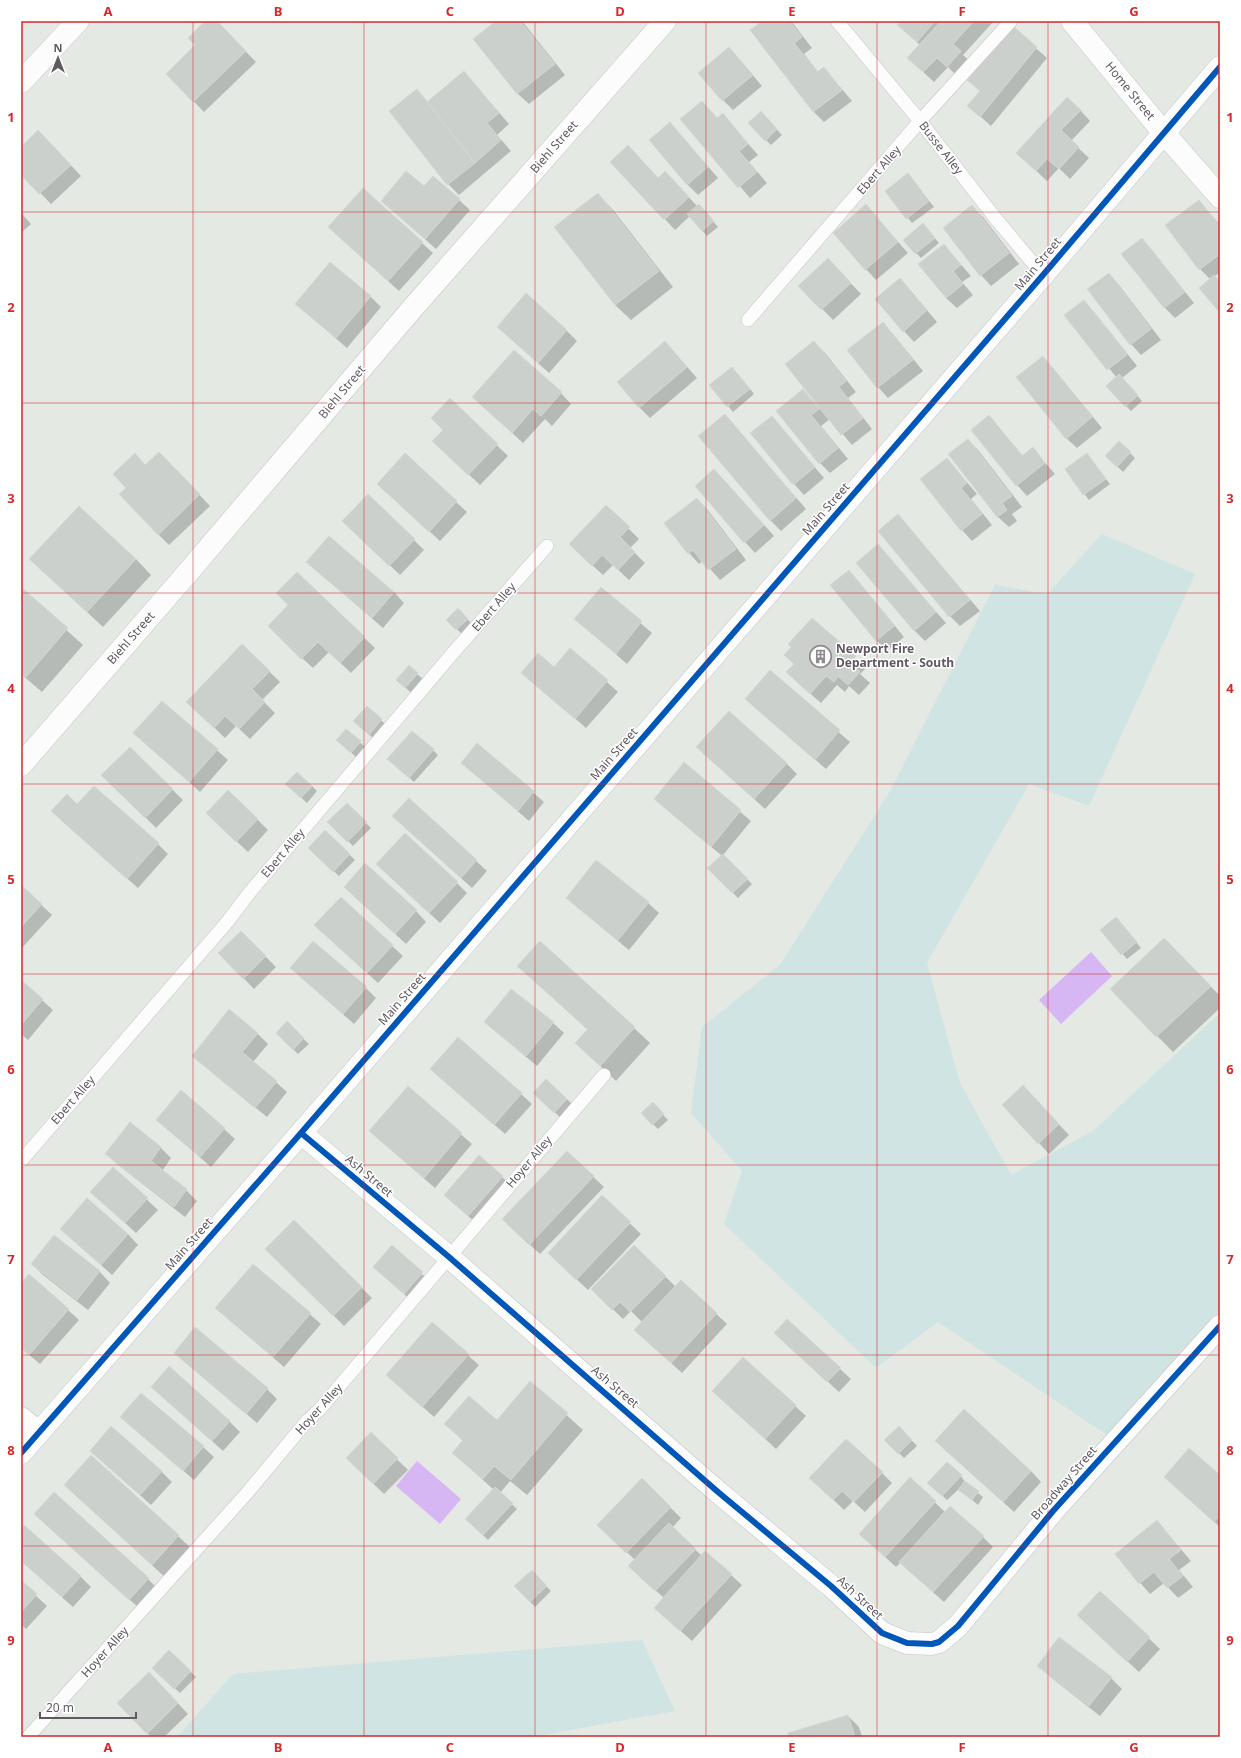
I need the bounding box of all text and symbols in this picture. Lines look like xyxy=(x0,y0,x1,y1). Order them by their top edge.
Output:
text: A xyxy=(104,2,113,20)
text: B xyxy=(274,2,282,20)
text: C xyxy=(446,2,454,20)
text: D xyxy=(615,2,625,20)
text: E xyxy=(788,2,796,20)
text: F xyxy=(958,2,966,20)
text: G xyxy=(1129,2,1139,20)
north arrow xyxy=(38,38,78,78)
text: N xyxy=(54,40,62,55)
street label: Home Street xyxy=(1102,58,1160,124)
text: 1 xyxy=(7,108,15,126)
text: 1 xyxy=(1226,108,1234,126)
street label: Biehl Street xyxy=(526,116,582,177)
street label: Busse Alley xyxy=(915,118,968,178)
street label: Ebert Alley xyxy=(853,141,905,198)
street label: Main Street xyxy=(1010,233,1065,294)
text: 2 xyxy=(7,298,15,316)
text: 2 xyxy=(1226,298,1234,316)
street label: Biehl Street xyxy=(314,361,369,422)
street label: Main Street xyxy=(798,478,854,539)
text: 3 xyxy=(7,489,15,507)
text: 3 xyxy=(1226,489,1234,507)
street label: Ebert Alley xyxy=(468,578,520,635)
street label: Biehl Street xyxy=(103,607,159,668)
place label: Newport Fire Department - South xyxy=(836,640,954,671)
building icon: Newport Fire Department - South xyxy=(807,643,833,669)
text: 4 xyxy=(7,679,15,697)
text: 4 xyxy=(1226,679,1234,697)
street label: Main Street xyxy=(586,723,642,784)
street label: Ebert Alley xyxy=(257,824,309,881)
text: 5 xyxy=(7,870,15,888)
text: 5 xyxy=(1226,870,1234,888)
street label: Main Street xyxy=(374,968,430,1029)
text: 6 xyxy=(7,1060,15,1078)
text: 6 xyxy=(1226,1060,1234,1078)
street label: Ebert Alley xyxy=(47,1071,99,1128)
street label: Hoyer Alley xyxy=(502,1131,556,1191)
street label: Ash Street xyxy=(342,1151,397,1201)
street label: Main Street xyxy=(161,1213,217,1274)
text: 7 xyxy=(7,1250,15,1268)
text: 7 xyxy=(1226,1250,1234,1268)
street label: Ash Street xyxy=(588,1362,643,1412)
street label: Hoyer Alley xyxy=(291,1379,347,1438)
text: 8 xyxy=(7,1441,15,1459)
text: 8 xyxy=(1226,1441,1234,1459)
street label: Broadway Street xyxy=(1027,1442,1101,1523)
street label: Ash Street xyxy=(834,1572,888,1624)
street label: Hoyer Alley xyxy=(77,1622,133,1681)
text: 9 xyxy=(7,1631,15,1649)
text: 9 xyxy=(1226,1631,1234,1649)
scale bar xyxy=(40,1694,136,1720)
text: 20 m xyxy=(46,1699,74,1716)
text: A xyxy=(104,1738,113,1756)
text: B xyxy=(274,1738,282,1756)
text: C xyxy=(446,1738,454,1756)
text: D xyxy=(615,1738,625,1756)
text: E xyxy=(788,1738,796,1756)
text: F xyxy=(958,1738,966,1756)
text: G xyxy=(1129,1738,1139,1756)

